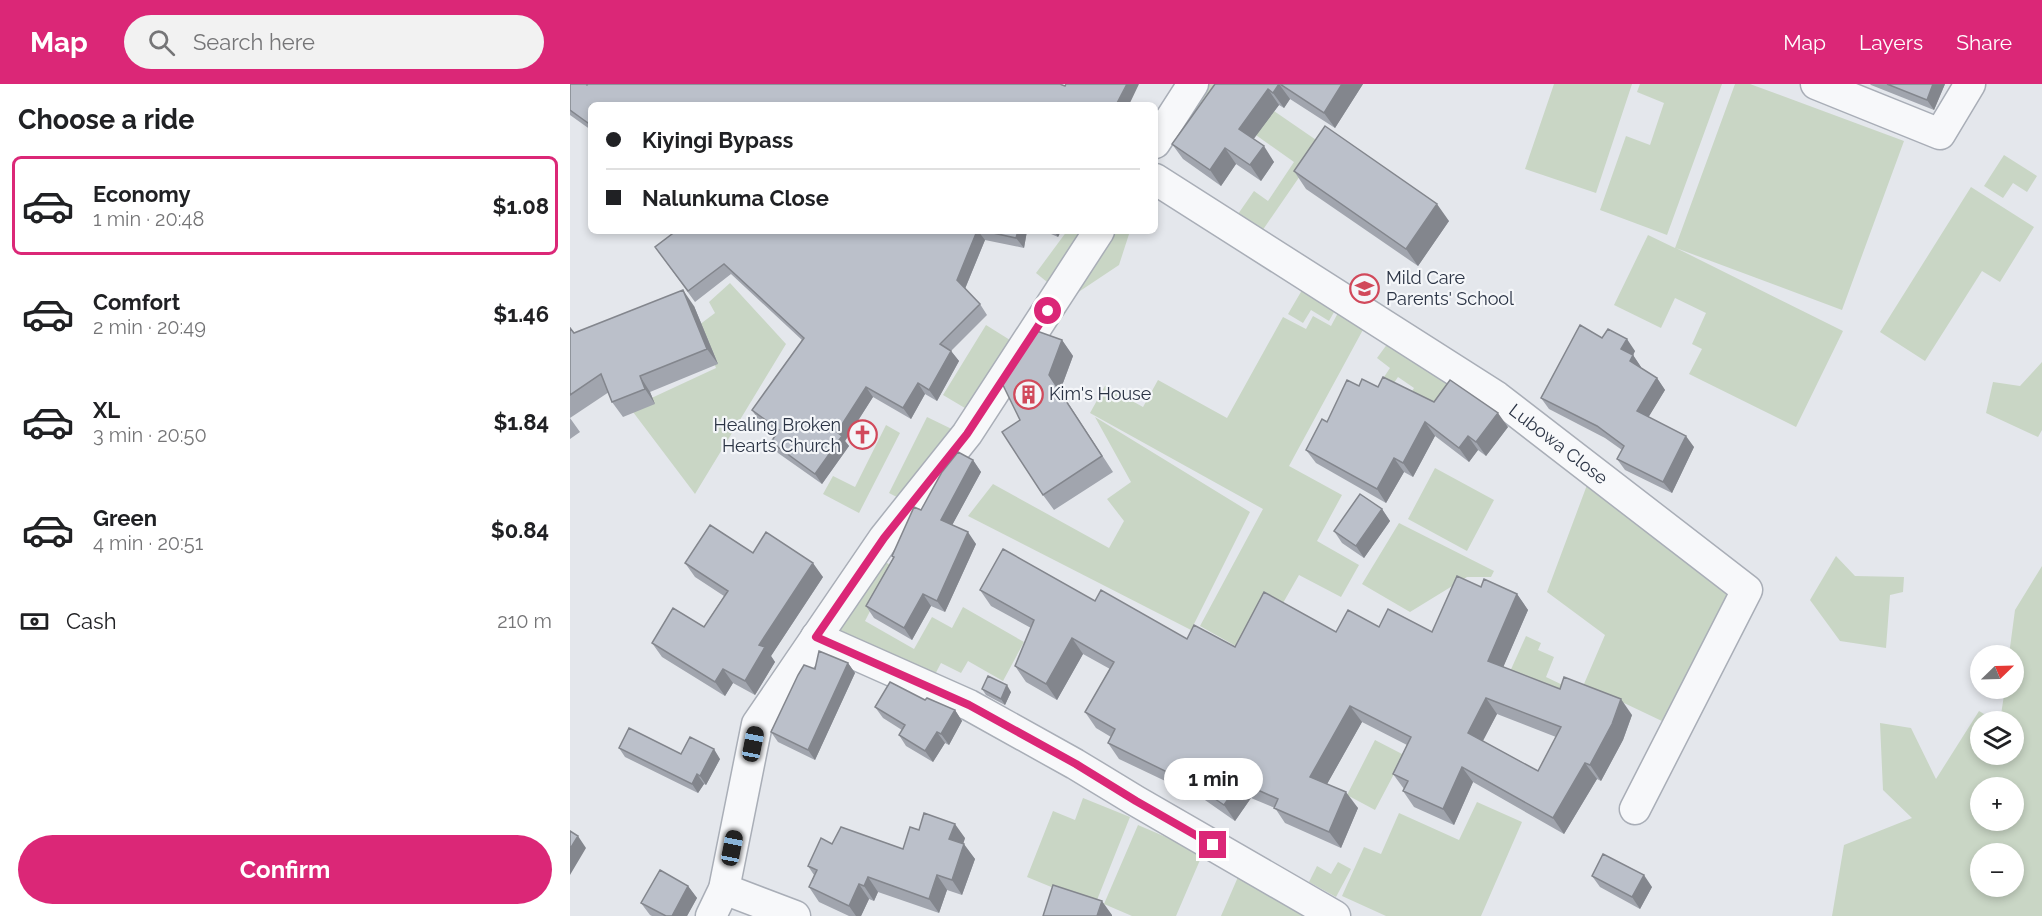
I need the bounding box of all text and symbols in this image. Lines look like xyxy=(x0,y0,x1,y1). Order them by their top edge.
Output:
search box xyxy=(124,15,544,69)
text: Map xyxy=(30,26,88,59)
icon: search xyxy=(145,26,178,59)
text: Search here xyxy=(193,29,315,55)
text: Map xyxy=(1783,30,1826,55)
text: Layers xyxy=(1859,30,1923,55)
text: Share xyxy=(1956,30,2012,55)
text: Choose a ride xyxy=(18,104,194,135)
text: Kiyingi Bypass xyxy=(642,127,793,153)
icon: car xyxy=(21,179,75,233)
text: Economy xyxy=(93,181,191,207)
text: Nalunkuma Close xyxy=(642,185,829,211)
text: $1.08 xyxy=(492,193,549,219)
text: 1 min · 20:48 xyxy=(93,207,204,231)
place label: Mild Care Parents' School xyxy=(1386,267,1514,309)
school or university icon: Mild Care Parents' School xyxy=(1349,272,1381,304)
icon: car xyxy=(21,287,75,341)
text: Comfort xyxy=(93,289,180,315)
route start xyxy=(1034,297,1061,324)
text: $1.46 xyxy=(493,301,549,327)
text: 2 min · 20:49 xyxy=(93,315,206,339)
building icon: Kim's House xyxy=(1012,378,1044,410)
place label: Kim's House xyxy=(1049,383,1152,404)
icon: car xyxy=(21,395,75,449)
text: XL xyxy=(93,397,120,423)
street label: Lubowa Close xyxy=(1505,399,1612,489)
text: $1.84 xyxy=(493,409,549,435)
place label: Healing Broken Hearts Church xyxy=(714,414,841,456)
church icon: Healing Broken Hearts Church xyxy=(846,419,878,451)
text: 3 min · 20:50 xyxy=(93,423,207,447)
icon: car xyxy=(21,503,75,557)
text: Green xyxy=(93,505,157,531)
text: $0.84 xyxy=(491,517,549,543)
text: 4 min · 20:51 xyxy=(93,531,203,555)
icon: cash xyxy=(18,605,51,638)
text: Cash xyxy=(66,608,117,634)
text: 210 m xyxy=(497,609,552,633)
north arrow xyxy=(1970,645,2024,699)
map controls xyxy=(1970,645,2024,897)
button: layers xyxy=(1970,711,2024,765)
car xyxy=(741,725,765,763)
callout: 1 min xyxy=(1164,758,1262,800)
text: 1 min xyxy=(1188,767,1239,791)
button: + xyxy=(1970,777,2024,831)
car xyxy=(720,829,744,867)
route end xyxy=(1199,831,1226,858)
button: Confirm xyxy=(18,835,552,904)
button: − xyxy=(1970,843,2024,897)

